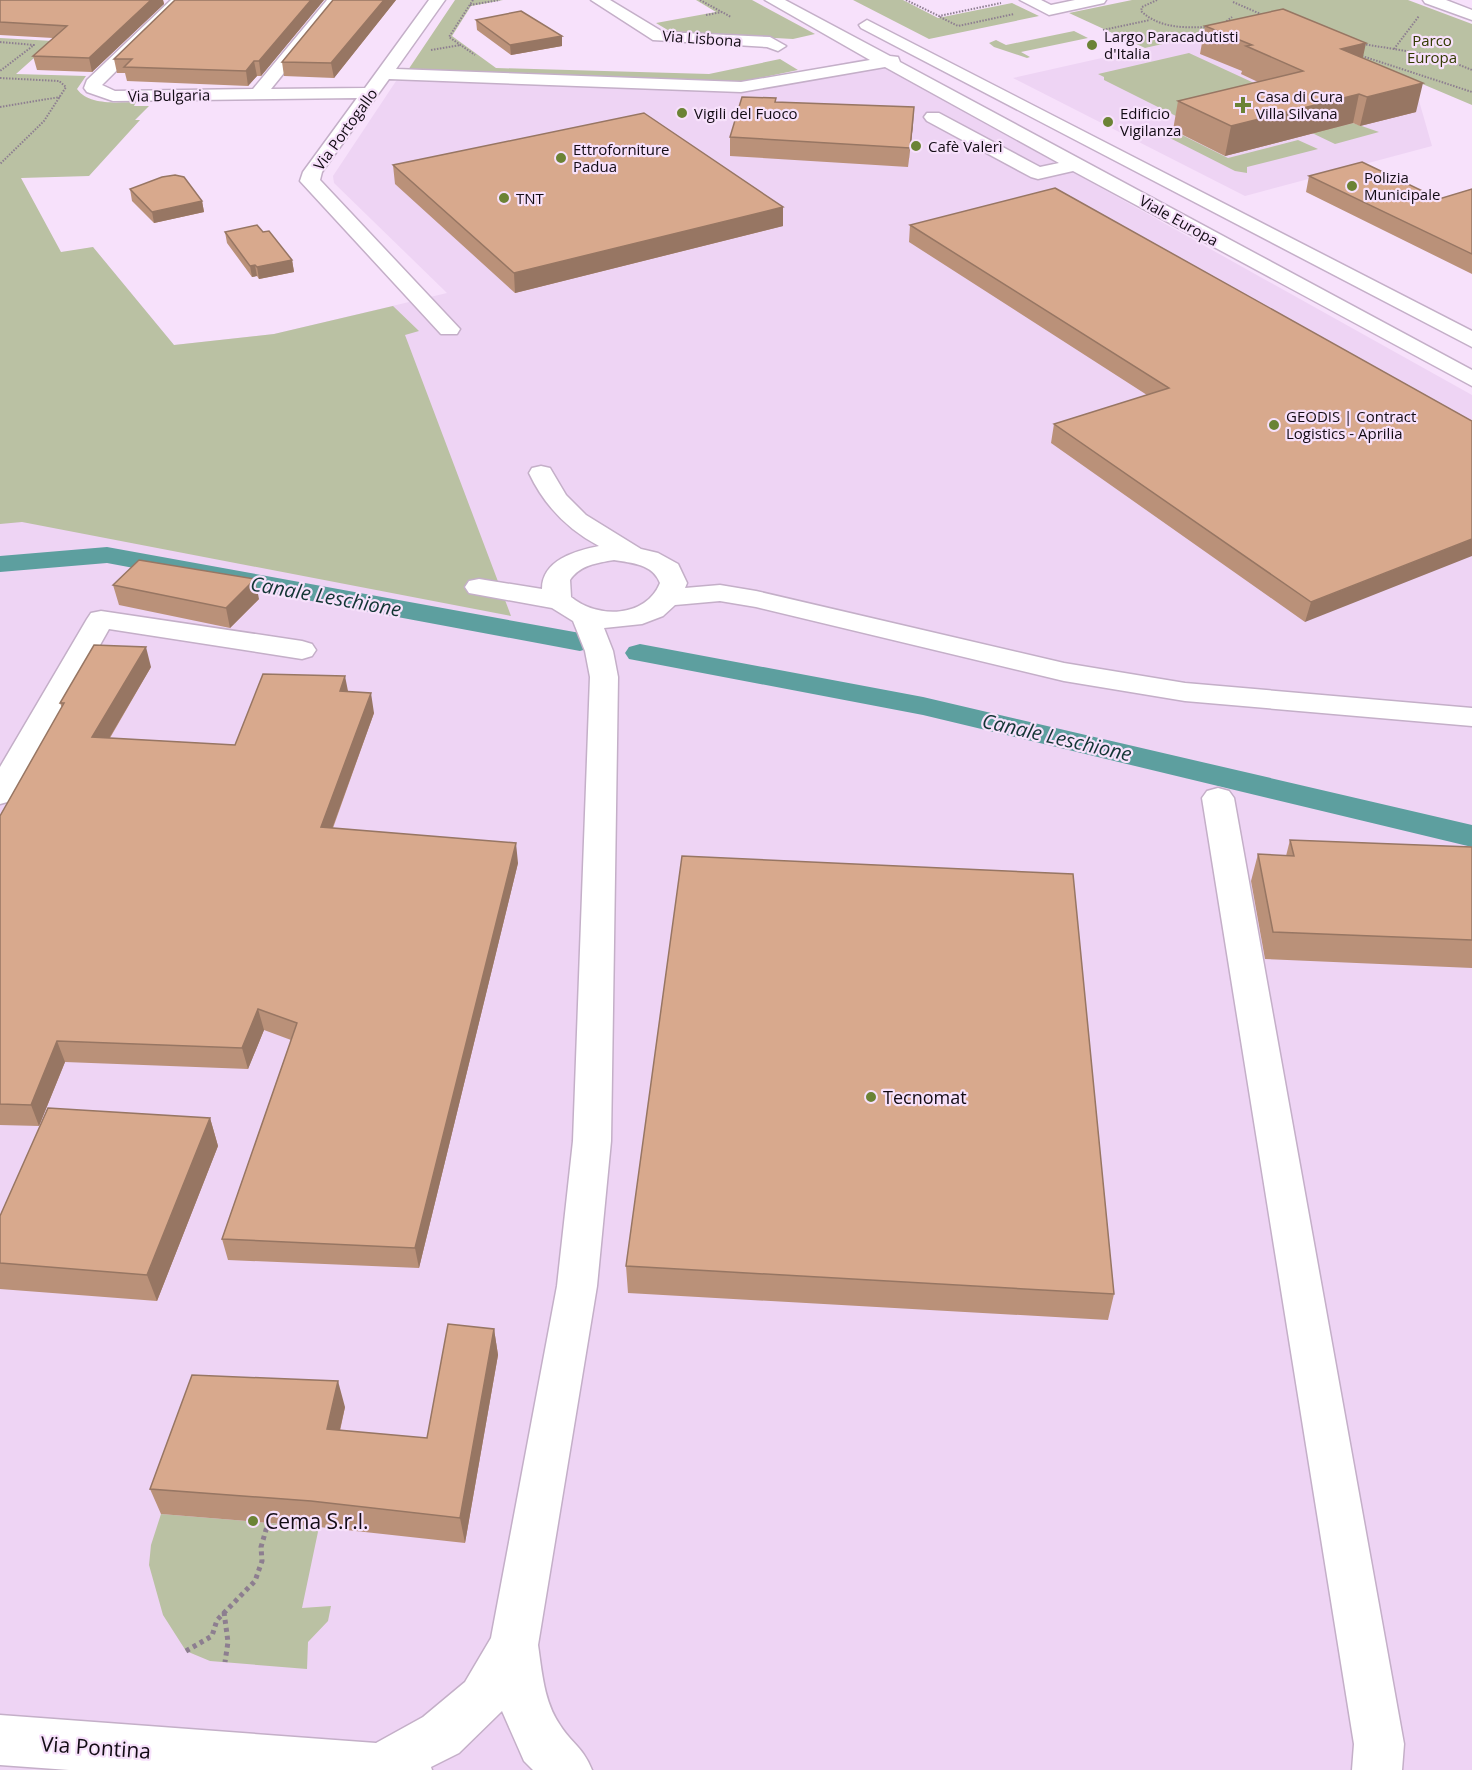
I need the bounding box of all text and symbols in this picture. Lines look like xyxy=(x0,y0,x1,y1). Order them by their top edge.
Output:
street label: Via Lisbona xyxy=(662,25,742,51)
place label: Largo Paracadutisti d'Italia xyxy=(1104,26,1239,63)
park label: Parco Europa xyxy=(1407,30,1457,67)
marker: Largo Paracadutisti d'Italia xyxy=(1085,38,1099,52)
street label: Via Bulgaria xyxy=(128,84,210,106)
street label: Via Portogallo xyxy=(309,84,381,174)
place label: Casa di Cura Villa Silvana xyxy=(1256,86,1343,123)
marker: Casa di Cura Villa Silvana xyxy=(1234,96,1252,114)
place label: Vigili del Fuoco xyxy=(694,103,798,123)
place label: Edificio Vigilanza xyxy=(1120,103,1181,140)
marker: Vigili del Fuoco xyxy=(675,106,689,120)
marker: Edificio Vigilanza xyxy=(1101,115,1115,129)
place label: Cafè Valerì xyxy=(928,136,1003,156)
place label: Ettroforniture Padua xyxy=(573,139,669,176)
marker: Cafè Valerì xyxy=(909,139,923,153)
marker: Ettroforniture Padua xyxy=(554,151,568,165)
place label: Polizia Municipale xyxy=(1364,167,1440,204)
marker: Polizia Municipale xyxy=(1345,179,1359,193)
place label: TNT xyxy=(516,188,545,208)
street label: Viale Europa xyxy=(1136,190,1222,250)
marker: TNT xyxy=(497,191,511,205)
place label: GEODIS | Contract Logistics - Aprilia xyxy=(1286,406,1416,443)
marker: GEODIS | Contract Logistics - Aprilia xyxy=(1267,418,1281,432)
water label: Canale Leschione xyxy=(248,569,404,623)
water label: Canale Leschione xyxy=(980,707,1134,767)
place label: Tecnomat xyxy=(883,1085,967,1109)
marker: Tecnomat xyxy=(864,1090,878,1104)
place label: Cema S.r.l. xyxy=(265,1507,369,1535)
marker: Cema S.r.l. xyxy=(246,1514,260,1528)
street label: Via Pontina xyxy=(40,1729,152,1765)

